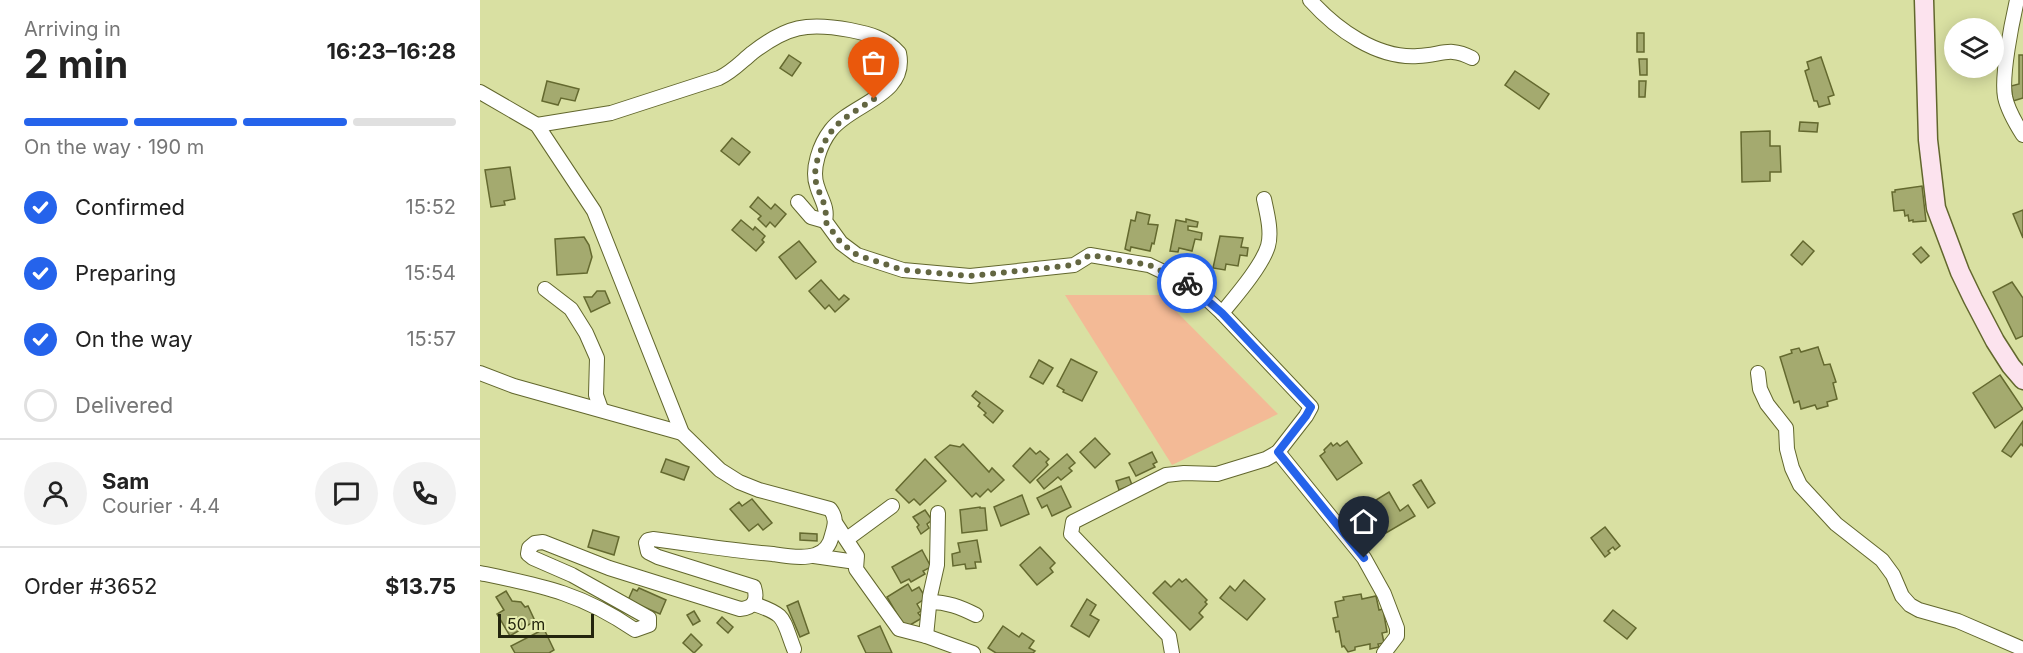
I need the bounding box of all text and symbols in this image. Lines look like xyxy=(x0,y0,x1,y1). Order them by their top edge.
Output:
text: Arriving in xyxy=(24,17,121,41)
map controls xyxy=(1944,18,2004,78)
button: layers xyxy=(1944,18,2004,78)
pin xyxy=(848,37,899,99)
text: 16:23–16:28 xyxy=(327,38,456,64)
text: 2 min xyxy=(24,40,128,87)
icon: bag xyxy=(857,46,890,79)
text: On the way · 190 m xyxy=(24,135,204,159)
icon: check xyxy=(24,191,57,224)
text: Confirmed xyxy=(75,194,185,220)
text: 15:52 xyxy=(406,195,456,219)
courier xyxy=(1157,253,1217,313)
icon: check xyxy=(24,257,57,290)
text: Preparing xyxy=(75,260,176,286)
text: 15:54 xyxy=(405,261,456,285)
icon: bike xyxy=(1171,267,1204,300)
icon: check xyxy=(24,323,57,356)
text: On the way xyxy=(75,326,193,352)
text: 15:57 xyxy=(406,327,456,351)
text: Delivered xyxy=(75,392,173,418)
button: person xyxy=(24,462,87,525)
button: chat xyxy=(315,462,378,525)
button: phone xyxy=(393,462,456,525)
text: Sam xyxy=(102,468,149,494)
text: Courier · 4.4 xyxy=(102,494,220,518)
pin xyxy=(1338,496,1389,558)
icon: home xyxy=(1347,505,1380,538)
text: Order #3652 xyxy=(24,573,157,599)
text: $13.75 xyxy=(385,573,456,599)
scale bar xyxy=(498,611,594,638)
text: 50 m xyxy=(507,614,545,634)

